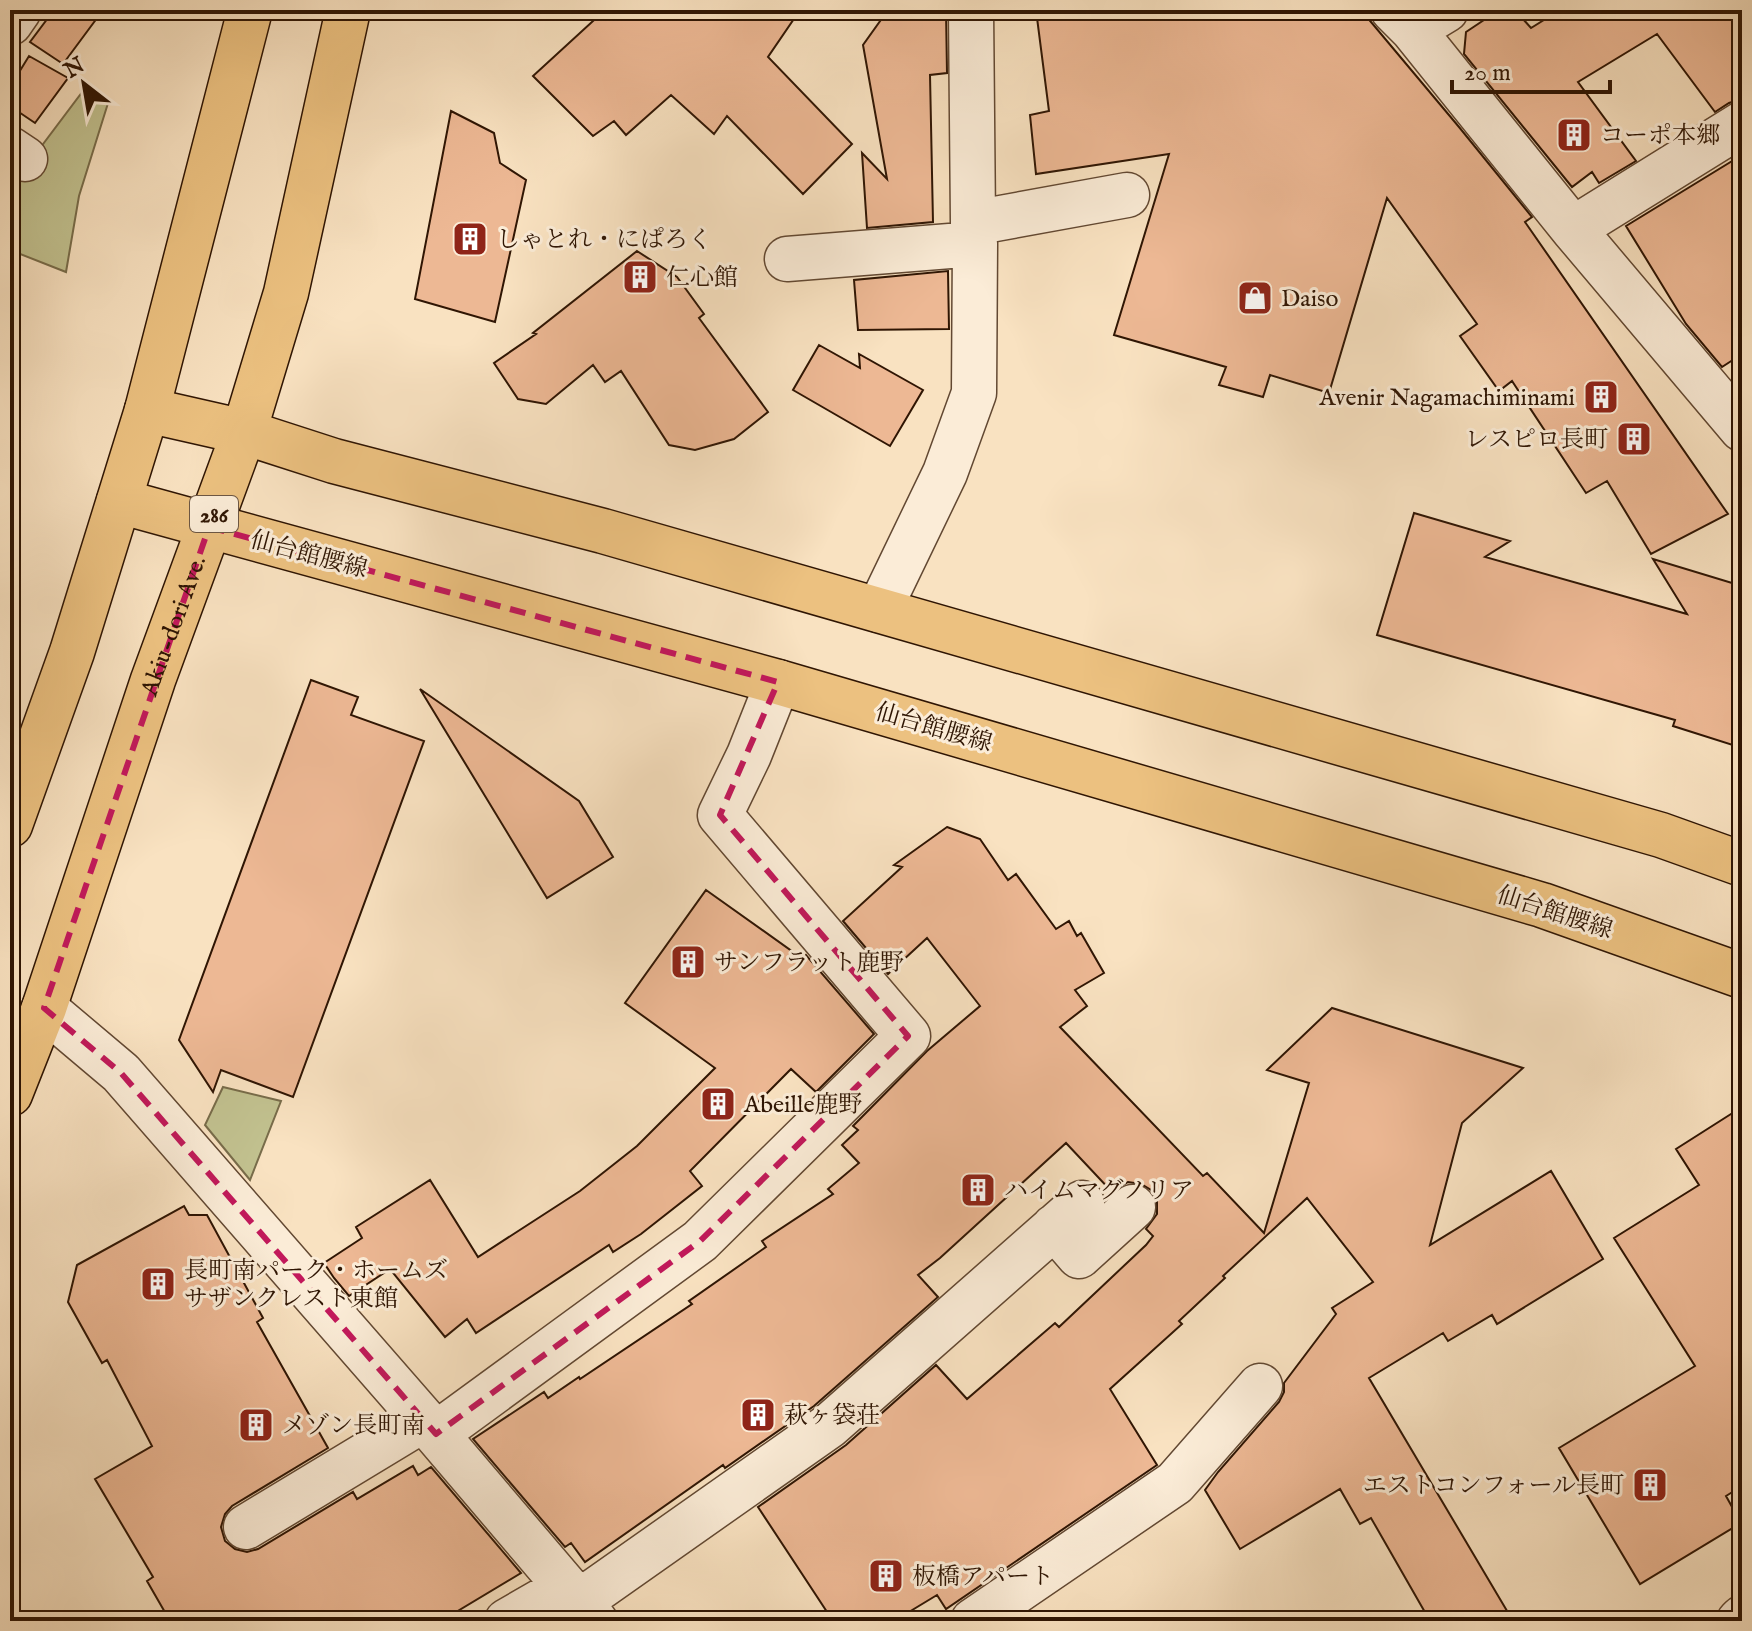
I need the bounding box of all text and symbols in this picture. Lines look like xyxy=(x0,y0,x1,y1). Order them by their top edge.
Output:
north arrow xyxy=(44,44,124,124)
scale bar xyxy=(1452,44,1610,94)
text: N xyxy=(58,52,90,86)
text: 20 m xyxy=(1464,58,1511,89)
building icon: コーポ本郷 xyxy=(1555,116,1593,154)
place label: コーポ本郷 xyxy=(1600,121,1720,152)
building icon: しゃとれ・にぱろく xyxy=(451,220,489,258)
place label: しゃとれ・にぱろく xyxy=(496,225,712,256)
building icon: 仁心館 xyxy=(621,258,659,296)
place label: 仁心館 xyxy=(666,263,738,294)
shop icon: Daiso xyxy=(1236,279,1274,317)
place label: Daiso xyxy=(1281,284,1338,315)
building icon: Avenir Nagamachiminami xyxy=(1582,378,1620,416)
place label: Avenir Nagamachiminami xyxy=(1318,383,1575,414)
building icon: レスピロ長町 xyxy=(1615,420,1653,458)
place label: レスピロ長町 xyxy=(1465,425,1608,456)
road number: 286 xyxy=(190,496,238,532)
street label: 仙台館腰線 xyxy=(247,525,371,586)
street label: Akiu-dori Ave. xyxy=(134,552,214,701)
street label: 仙台館腰線 xyxy=(872,697,996,760)
street label: 仙台館腰線 xyxy=(1493,880,1616,947)
building icon: サンフラット鹿野 xyxy=(669,943,707,981)
place label: サンフラット鹿野 xyxy=(714,948,904,979)
building icon: Abeille鹿野 xyxy=(699,1085,737,1123)
place label: Abeille鹿野 xyxy=(743,1090,863,1121)
building icon: ハイムマグノリア xyxy=(959,1171,997,1209)
place label: ハイムマグノリア xyxy=(1004,1176,1194,1207)
place label: 長町南パーク・ホームズ サザンクレスト東館 xyxy=(184,1256,448,1315)
building icon: 長町南パーク・ホームズ サザンクレスト東館 xyxy=(139,1265,177,1303)
building icon: 萩ヶ袋荘 xyxy=(739,1396,777,1434)
place label: 萩ヶ袋荘 xyxy=(784,1401,880,1432)
building icon: メゾン長町南 xyxy=(237,1406,275,1444)
place label: メゾン長町南 xyxy=(282,1411,425,1442)
building icon: エストコンフォール長町 xyxy=(1631,1466,1669,1504)
place label: エストコンフォール長町 xyxy=(1363,1471,1624,1502)
building icon: 板橋アパート xyxy=(867,1557,905,1595)
place label: 板橋アパート xyxy=(912,1562,1054,1593)

